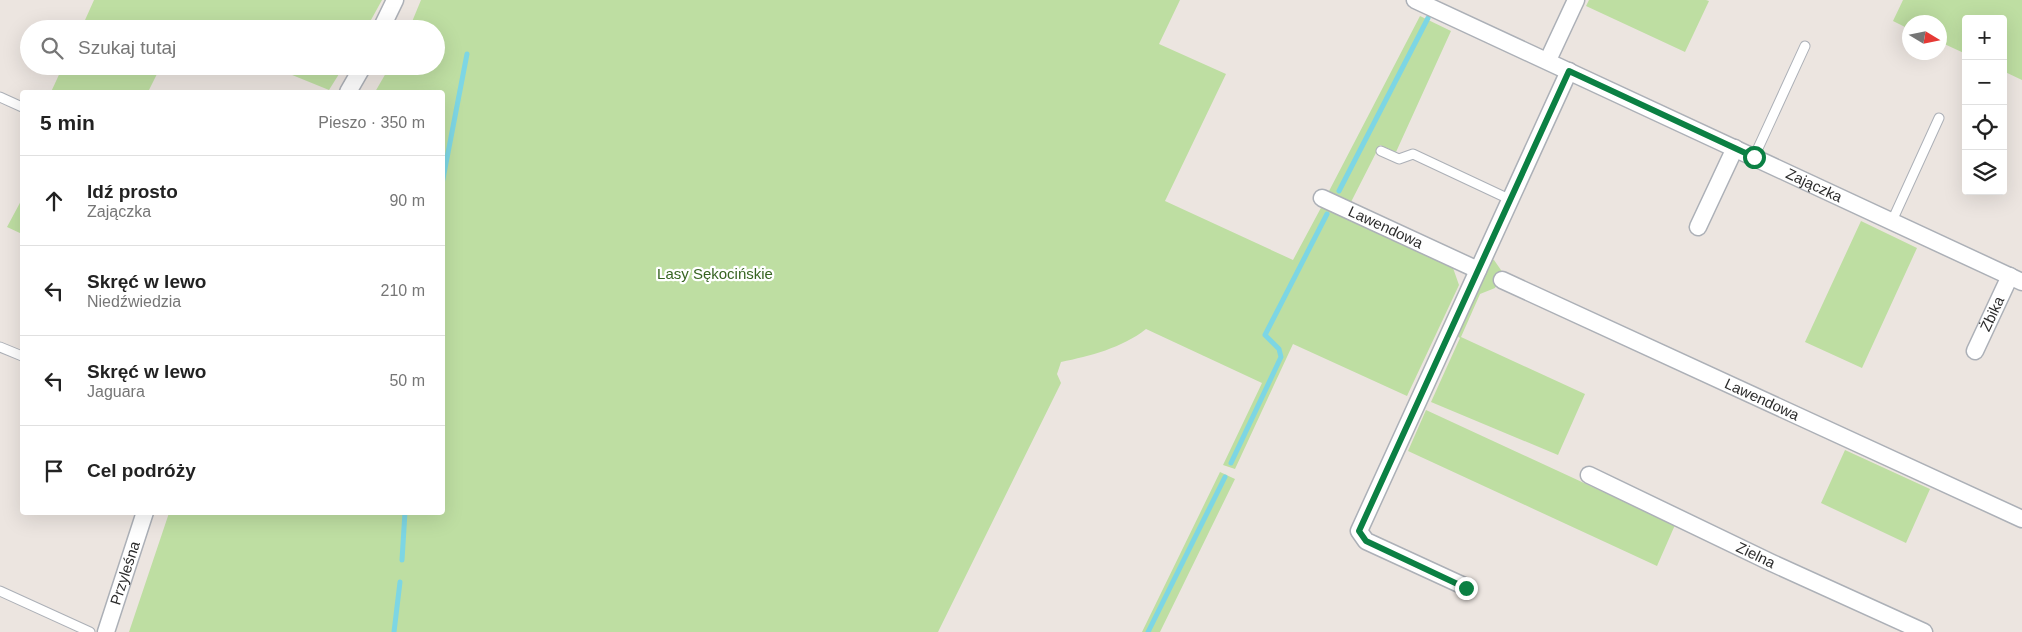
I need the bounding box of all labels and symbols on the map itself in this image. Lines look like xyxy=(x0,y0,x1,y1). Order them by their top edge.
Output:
north arrow xyxy=(1902,15,1947,60)
route start xyxy=(1743,146,1766,169)
street label: Zajączka xyxy=(1783,165,1846,206)
street label: Lawendowa xyxy=(1346,202,1426,252)
park label: Lasy Sękocińskie xyxy=(657,265,773,282)
street label: Żbika xyxy=(1976,293,2008,334)
street label: Lawendowa xyxy=(1722,375,1803,424)
street label: Przyleśna xyxy=(106,538,143,607)
street label: Zielna xyxy=(1734,538,1779,572)
route end xyxy=(1455,577,1478,600)

